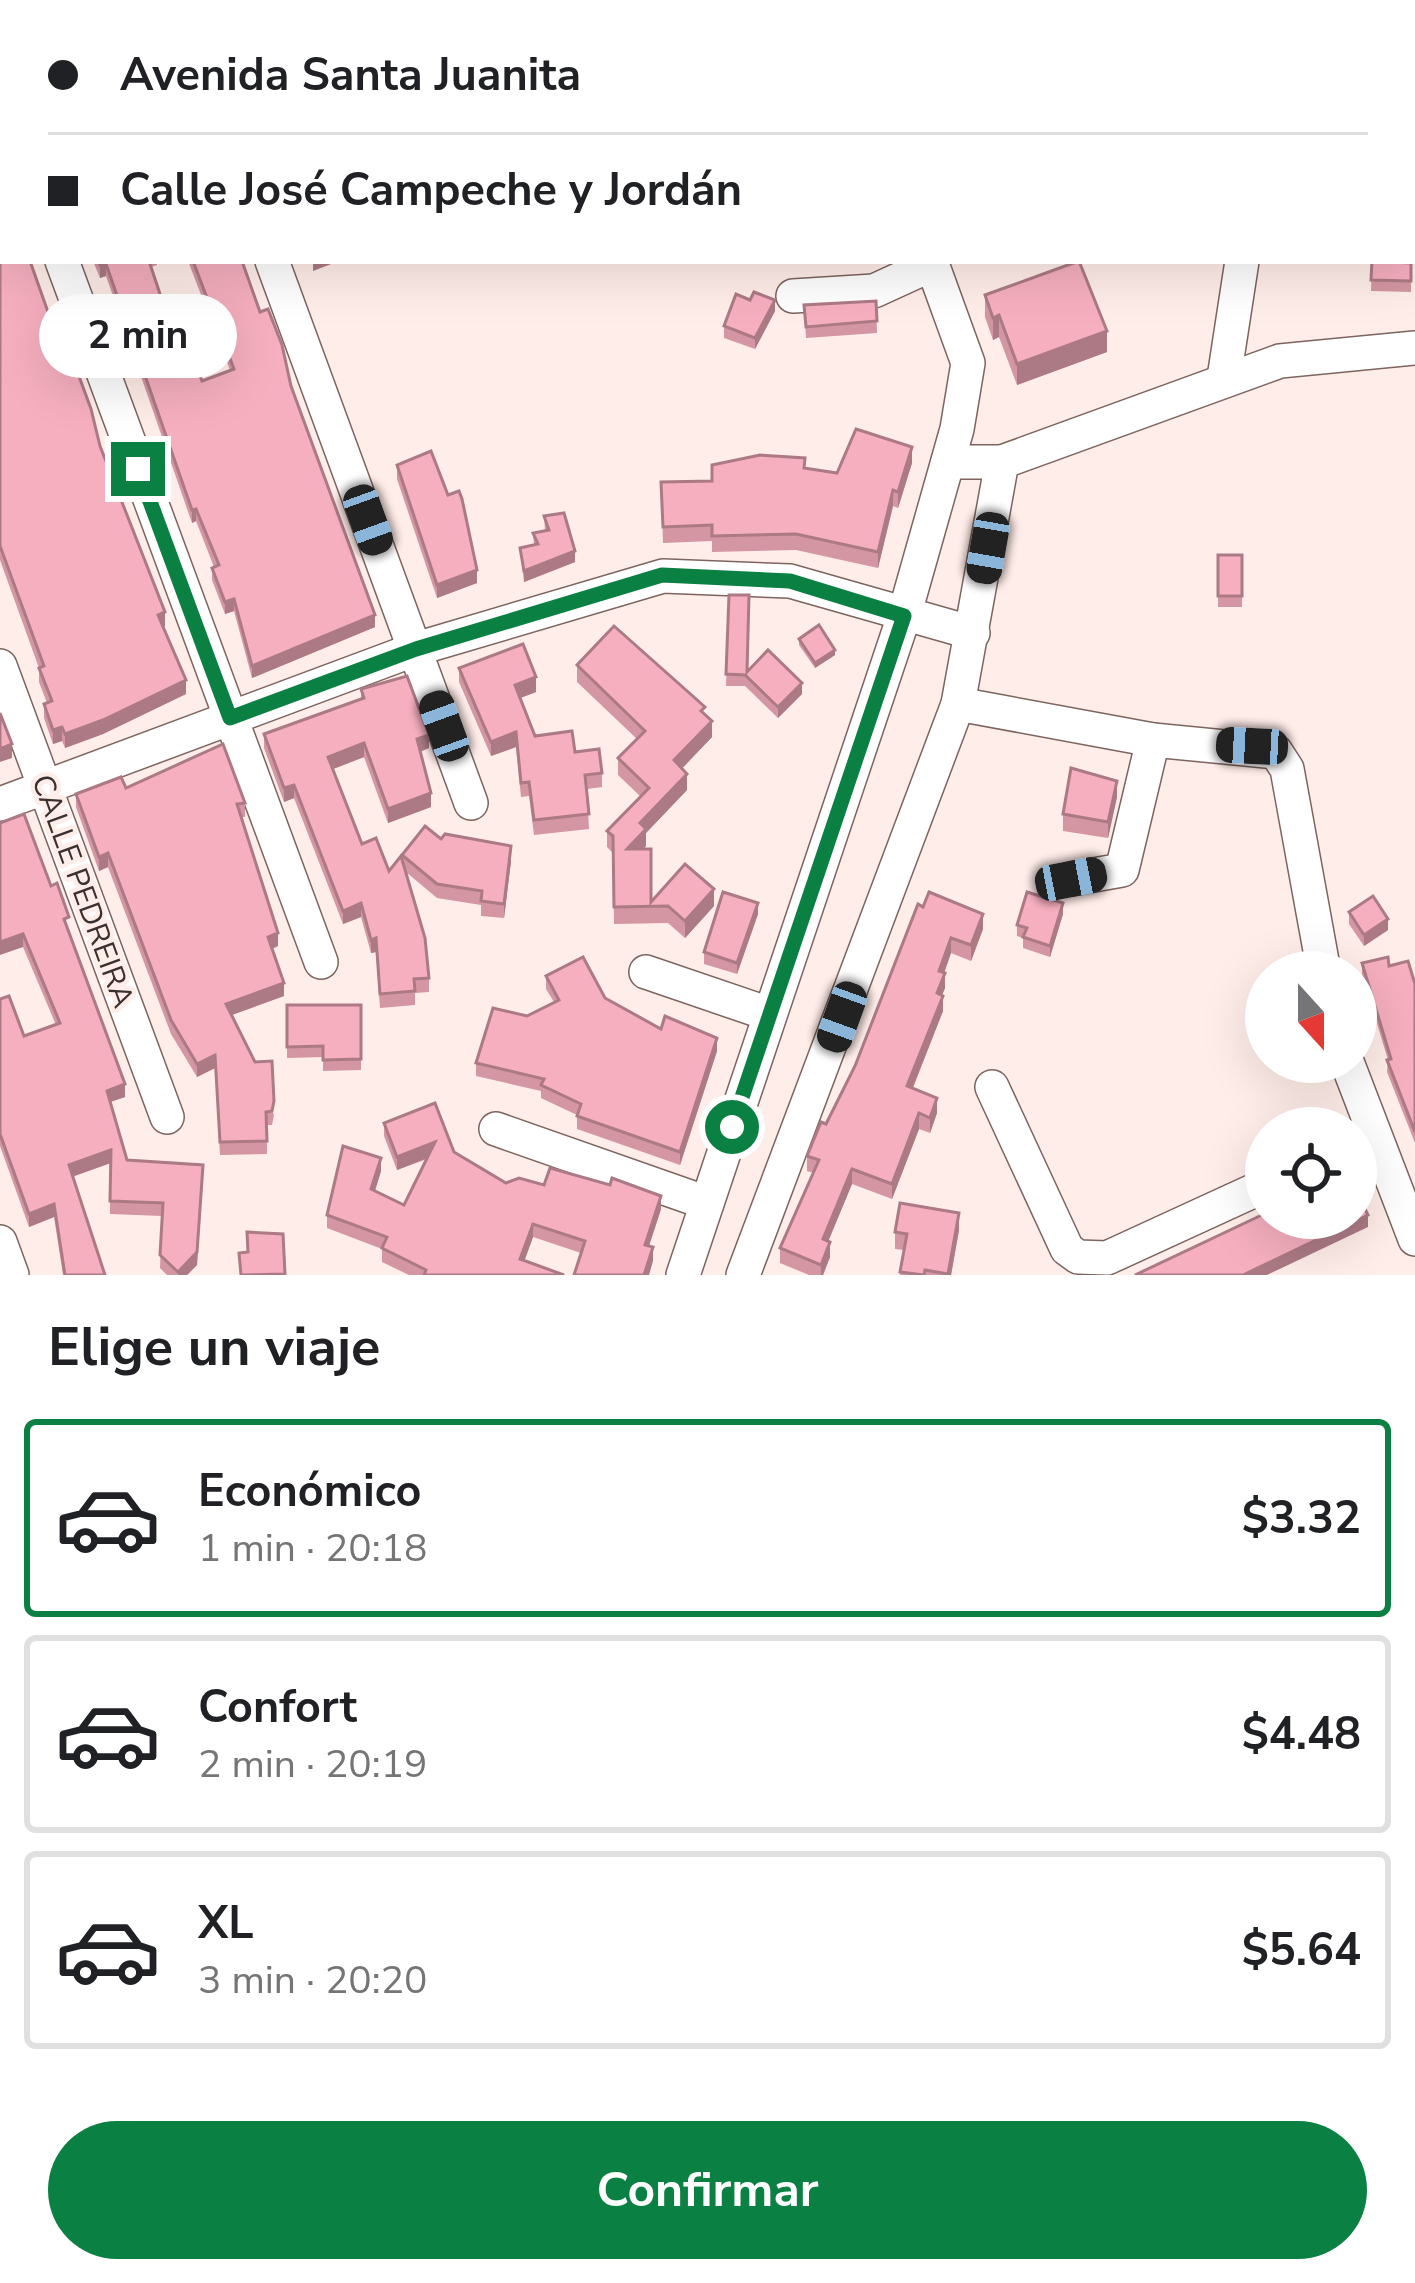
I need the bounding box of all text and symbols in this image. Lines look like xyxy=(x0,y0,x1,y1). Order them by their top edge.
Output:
text: Avenida Santa Juanita xyxy=(120,45,581,106)
text: Calle José Campeche y Jordán xyxy=(120,160,742,221)
callout: 2 min xyxy=(39,295,237,379)
text: 2 min xyxy=(88,309,188,362)
route end xyxy=(111,442,165,496)
car xyxy=(339,480,397,560)
car xyxy=(964,509,1012,587)
car xyxy=(415,686,473,766)
car xyxy=(1215,726,1289,766)
street label: CALLE PEDREIRA xyxy=(21,769,144,1013)
car xyxy=(1032,854,1110,904)
north arrow xyxy=(1245,951,1377,1083)
map controls xyxy=(1245,951,1377,1239)
car xyxy=(813,977,871,1057)
route start xyxy=(705,1100,759,1154)
button: locate xyxy=(1245,1107,1377,1239)
text: Elige un viaje xyxy=(48,1310,380,1384)
text: Económico xyxy=(198,1461,421,1522)
icon: car xyxy=(54,1464,162,1572)
text: $3.32 xyxy=(1242,1488,1361,1549)
text: 1 min · 20:18 xyxy=(198,1522,427,1575)
text: Confort xyxy=(198,1677,357,1738)
icon: car xyxy=(54,1680,162,1788)
text: $4.48 xyxy=(1242,1704,1361,1765)
text: 2 min · 20:19 xyxy=(198,1738,427,1791)
text: XL xyxy=(198,1893,254,1954)
icon: car xyxy=(54,1896,162,2004)
text: $5.64 xyxy=(1242,1920,1361,1981)
text: 3 min · 20:20 xyxy=(198,1954,427,2007)
button: Confirmar xyxy=(48,2121,1367,2259)

